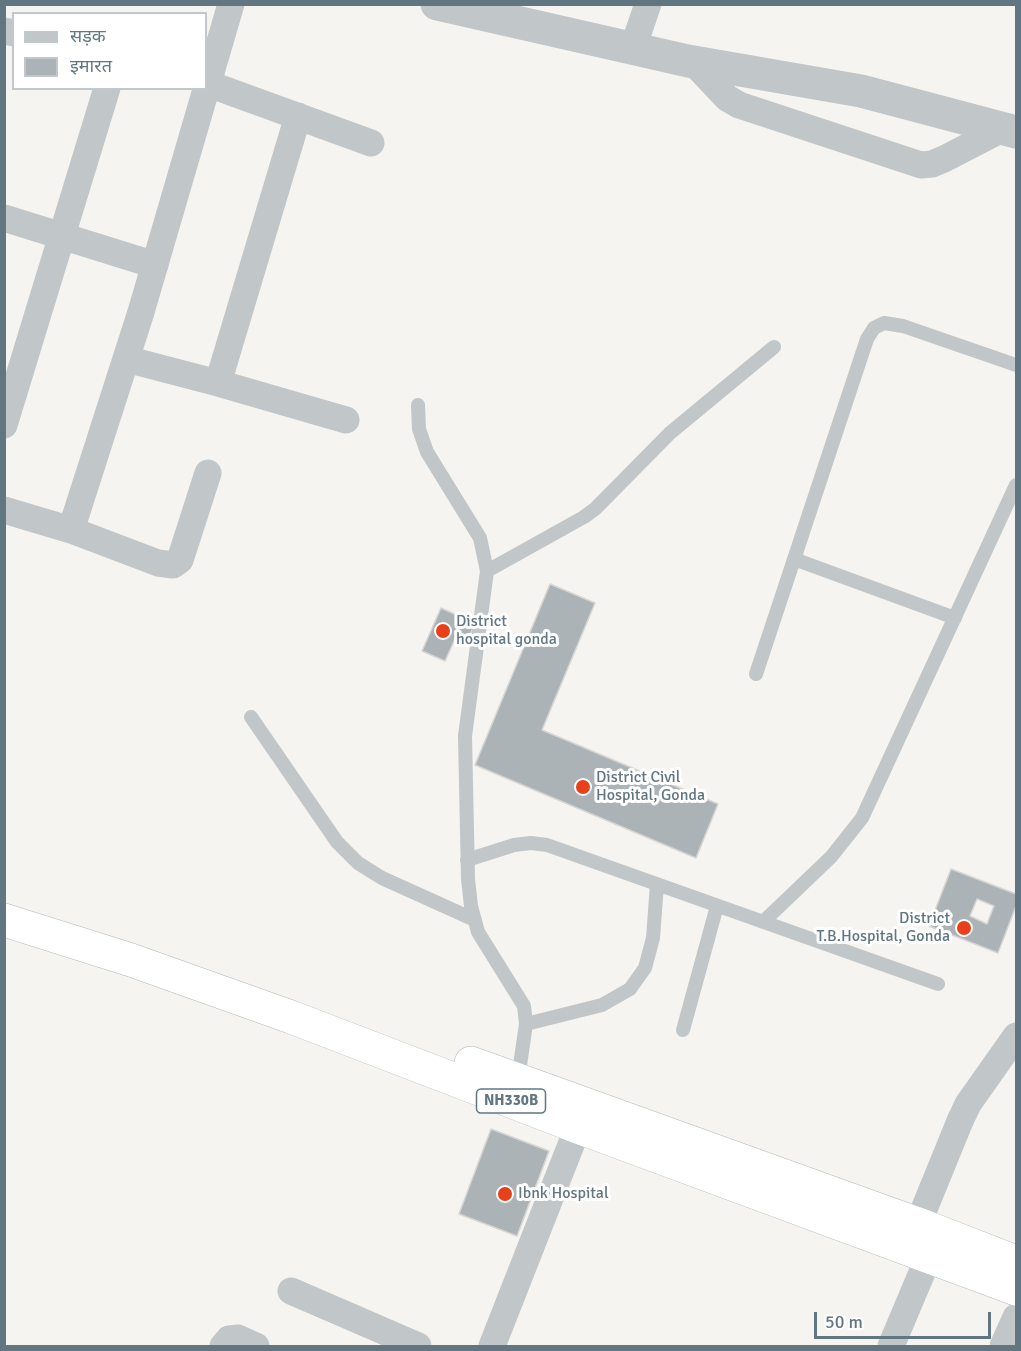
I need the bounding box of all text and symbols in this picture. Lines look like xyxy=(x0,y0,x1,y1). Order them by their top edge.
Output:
legend xyxy=(12,12,207,90)
text: सड़क xyxy=(70,25,106,47)
text: इमारत xyxy=(70,55,112,77)
place label: District hospital gonda xyxy=(456,612,557,650)
marker: District hospital gonda xyxy=(434,622,452,640)
place label: District Civil Hospital, Gonda xyxy=(596,768,705,806)
marker: District Civil Hospital, Gonda xyxy=(574,778,592,796)
place label: District T.B.Hospital, Gonda xyxy=(816,909,950,947)
marker: District T.B.Hospital, Gonda xyxy=(955,919,973,937)
road number: NH330B xyxy=(476,1089,546,1113)
place label: Ibnk Hospital xyxy=(518,1184,609,1204)
marker: Ibnk Hospital xyxy=(496,1185,514,1203)
scale bar xyxy=(817,1300,994,1338)
text: 50 m xyxy=(825,1311,863,1333)

